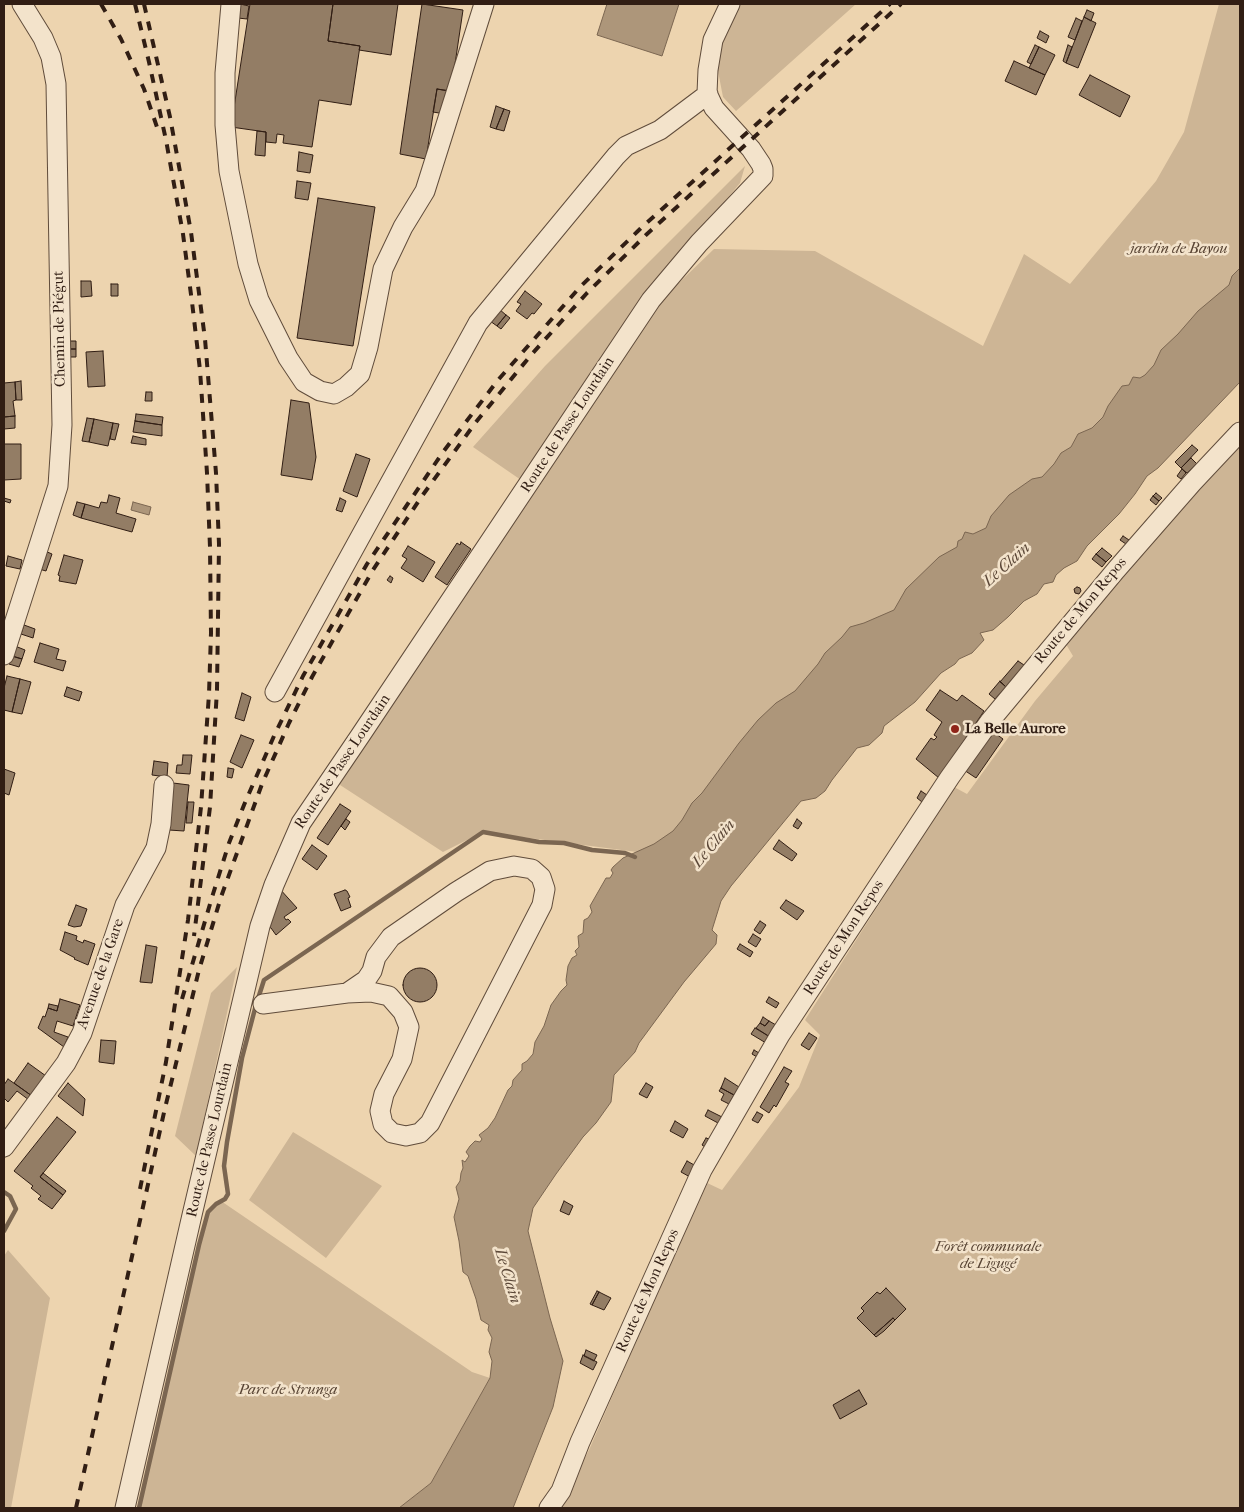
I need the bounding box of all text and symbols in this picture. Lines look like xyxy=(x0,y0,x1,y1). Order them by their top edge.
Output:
park label: jardin de Bayou xyxy=(1131,240,1227,258)
street label: Chemin de Piégut xyxy=(50,271,70,387)
street label: Route de Passe Lourdain xyxy=(517,354,619,496)
water label: Le Clain xyxy=(980,539,1034,591)
street label: Route de Mon Repos xyxy=(1031,554,1131,668)
street label: Route de Passe Lourdain xyxy=(291,691,395,833)
place label: La Belle Aurore xyxy=(965,720,1066,738)
marker: La Belle Aurore xyxy=(949,723,961,735)
water label: Le Clain xyxy=(688,816,740,872)
street label: Route de Mon Repos xyxy=(800,877,888,999)
street label: Avenue de la Gare xyxy=(74,916,128,1032)
street label: Route de Passe Lourdain xyxy=(183,1061,237,1219)
street label: Route de Mon Repos xyxy=(613,1226,683,1356)
park label: Forêt communale de Ligugé xyxy=(935,1238,1041,1273)
water label: Le Clain xyxy=(490,1246,524,1306)
park label: Parc de Strunga xyxy=(239,1381,337,1399)

